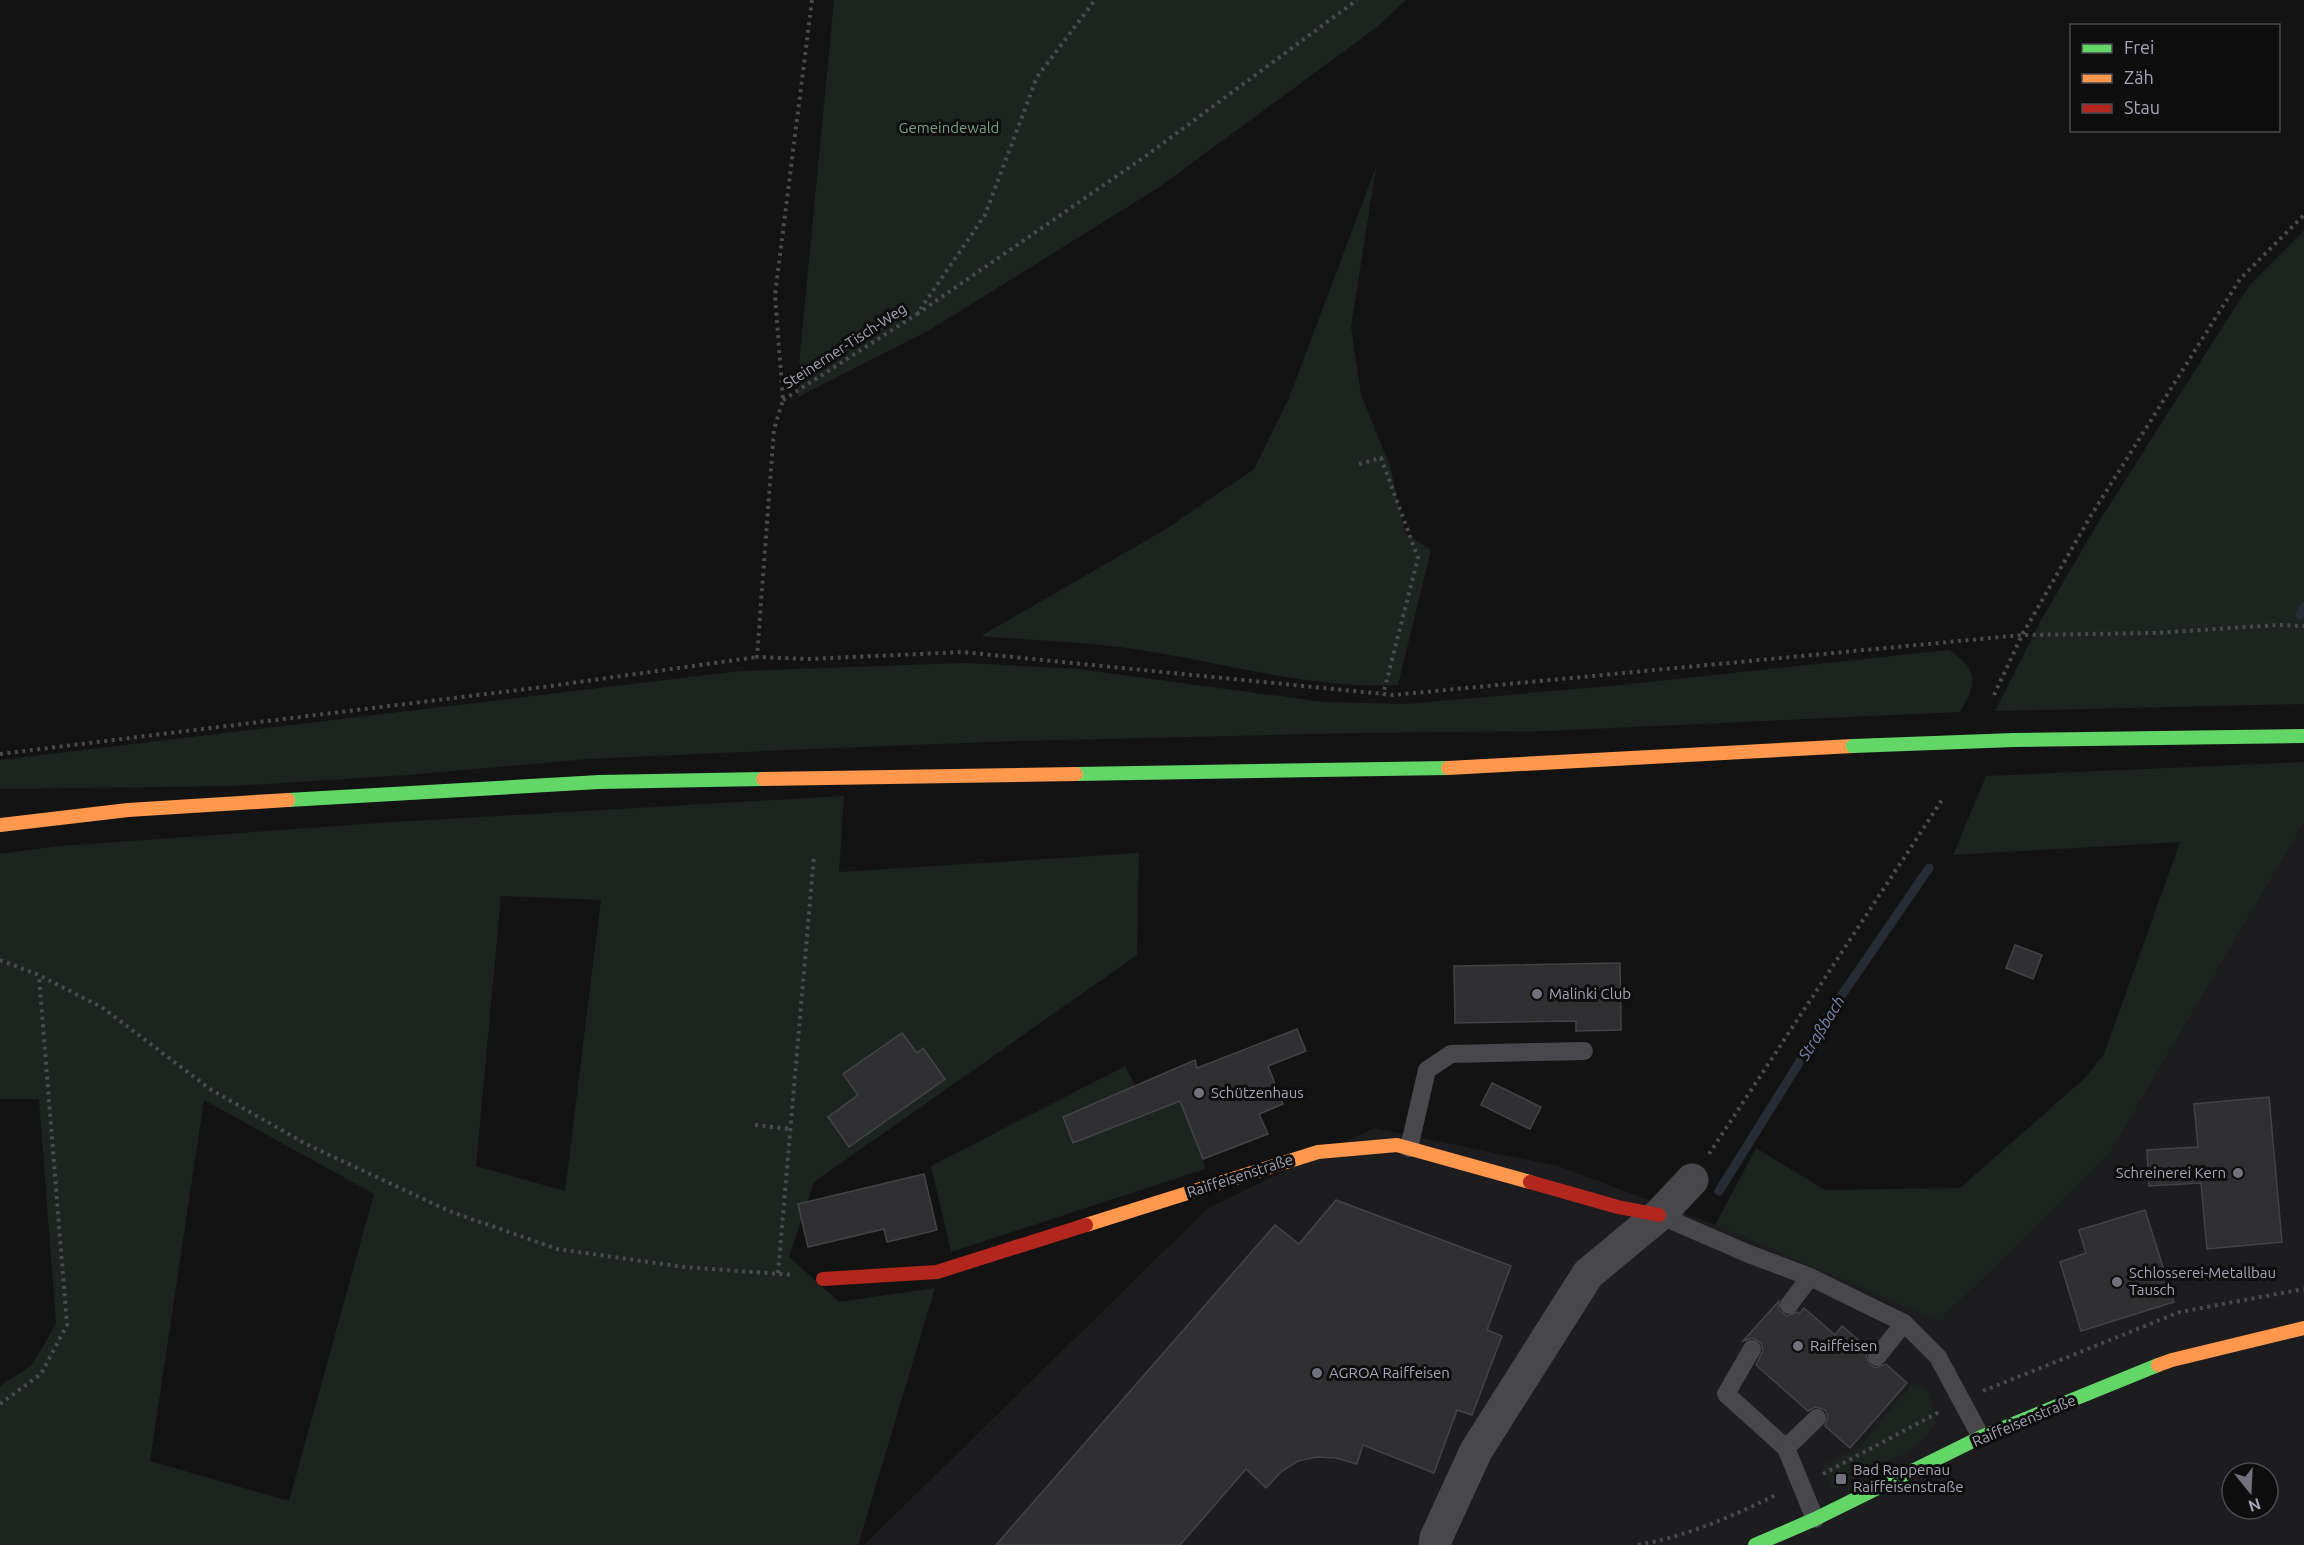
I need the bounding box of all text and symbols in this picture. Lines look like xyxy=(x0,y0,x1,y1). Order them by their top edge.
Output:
legend xyxy=(2070,24,2280,132)
text: Frei xyxy=(2124,37,2154,57)
text: Zäh xyxy=(2124,67,2154,87)
text: Stau xyxy=(2124,97,2160,117)
park label: Gemeindewald xyxy=(899,119,999,136)
street label: Steinerner-Tisch-Weg xyxy=(780,299,909,392)
place label: Malinki Club xyxy=(1549,985,1631,1002)
marker: Malinki Club xyxy=(1530,987,1544,1001)
water label: Straßbach xyxy=(1794,993,1848,1064)
place label: Schützenhaus xyxy=(1211,1084,1304,1101)
marker: Schützenhaus xyxy=(1192,1086,1206,1100)
street label: Raiffeisenstraße xyxy=(1185,1150,1295,1201)
place label: Schreinerei Kern xyxy=(2116,1164,2226,1181)
marker: Schreinerei Kern xyxy=(2231,1166,2245,1180)
place label: Schlosserei-Metallbau Tausch xyxy=(2129,1264,2276,1298)
marker: Schlosserei-Metallbau Tausch xyxy=(2110,1275,2124,1289)
place label: Raiffeisen xyxy=(1810,1337,1877,1354)
marker: Raiffeisen xyxy=(1791,1339,1805,1353)
place label: AGROA Raiffeisen xyxy=(1329,1364,1450,1381)
marker: AGROA Raiffeisen xyxy=(1310,1366,1324,1380)
street label: Raiffeisenstraße xyxy=(1970,1391,2078,1450)
place label: Bad Rappenau Raiffeisenstraße xyxy=(1853,1461,1963,1495)
north arrow xyxy=(2220,1461,2280,1521)
marker: Bad Rappenau Raiffeisenstraße xyxy=(1834,1472,1848,1486)
text: N xyxy=(2246,1495,2263,1516)

